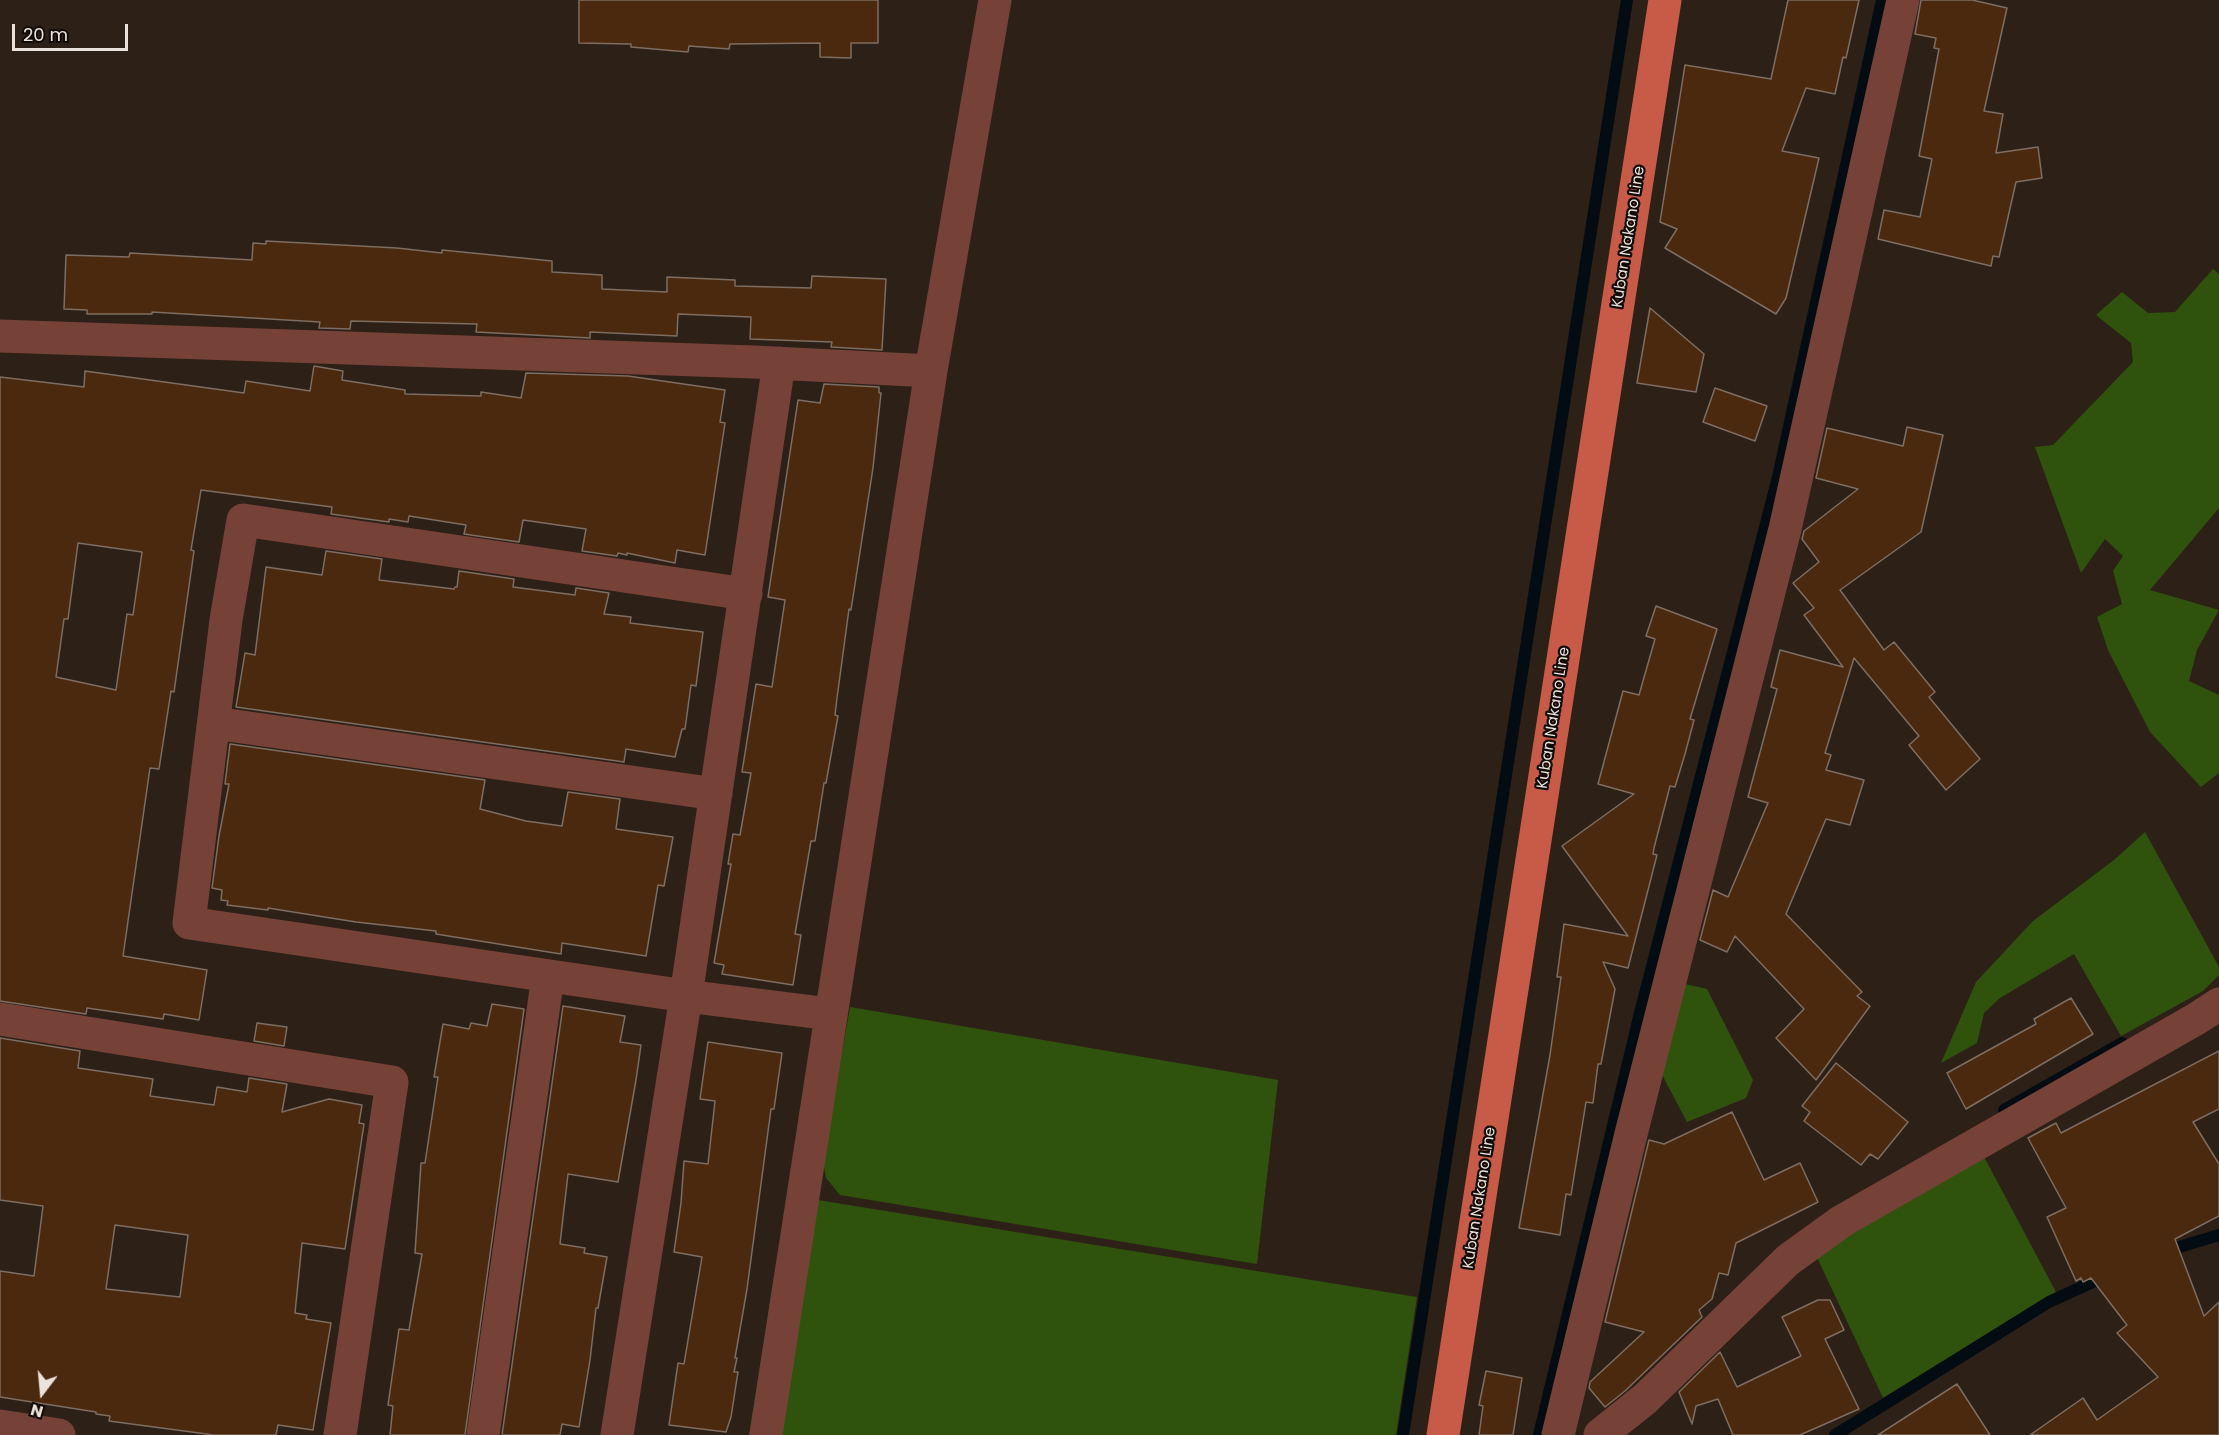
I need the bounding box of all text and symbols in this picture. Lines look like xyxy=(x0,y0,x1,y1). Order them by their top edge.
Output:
scale bar xyxy=(15,12,130,50)
text: 20 m xyxy=(23,22,68,47)
street label: Kuban Nakano Line xyxy=(1609,165,1649,309)
street label: Kuban Nakano Line xyxy=(1534,646,1574,790)
street label: Kuban Nakano Line xyxy=(1460,1126,1500,1270)
north arrow xyxy=(12,1363,72,1423)
text: N xyxy=(28,1398,46,1424)

